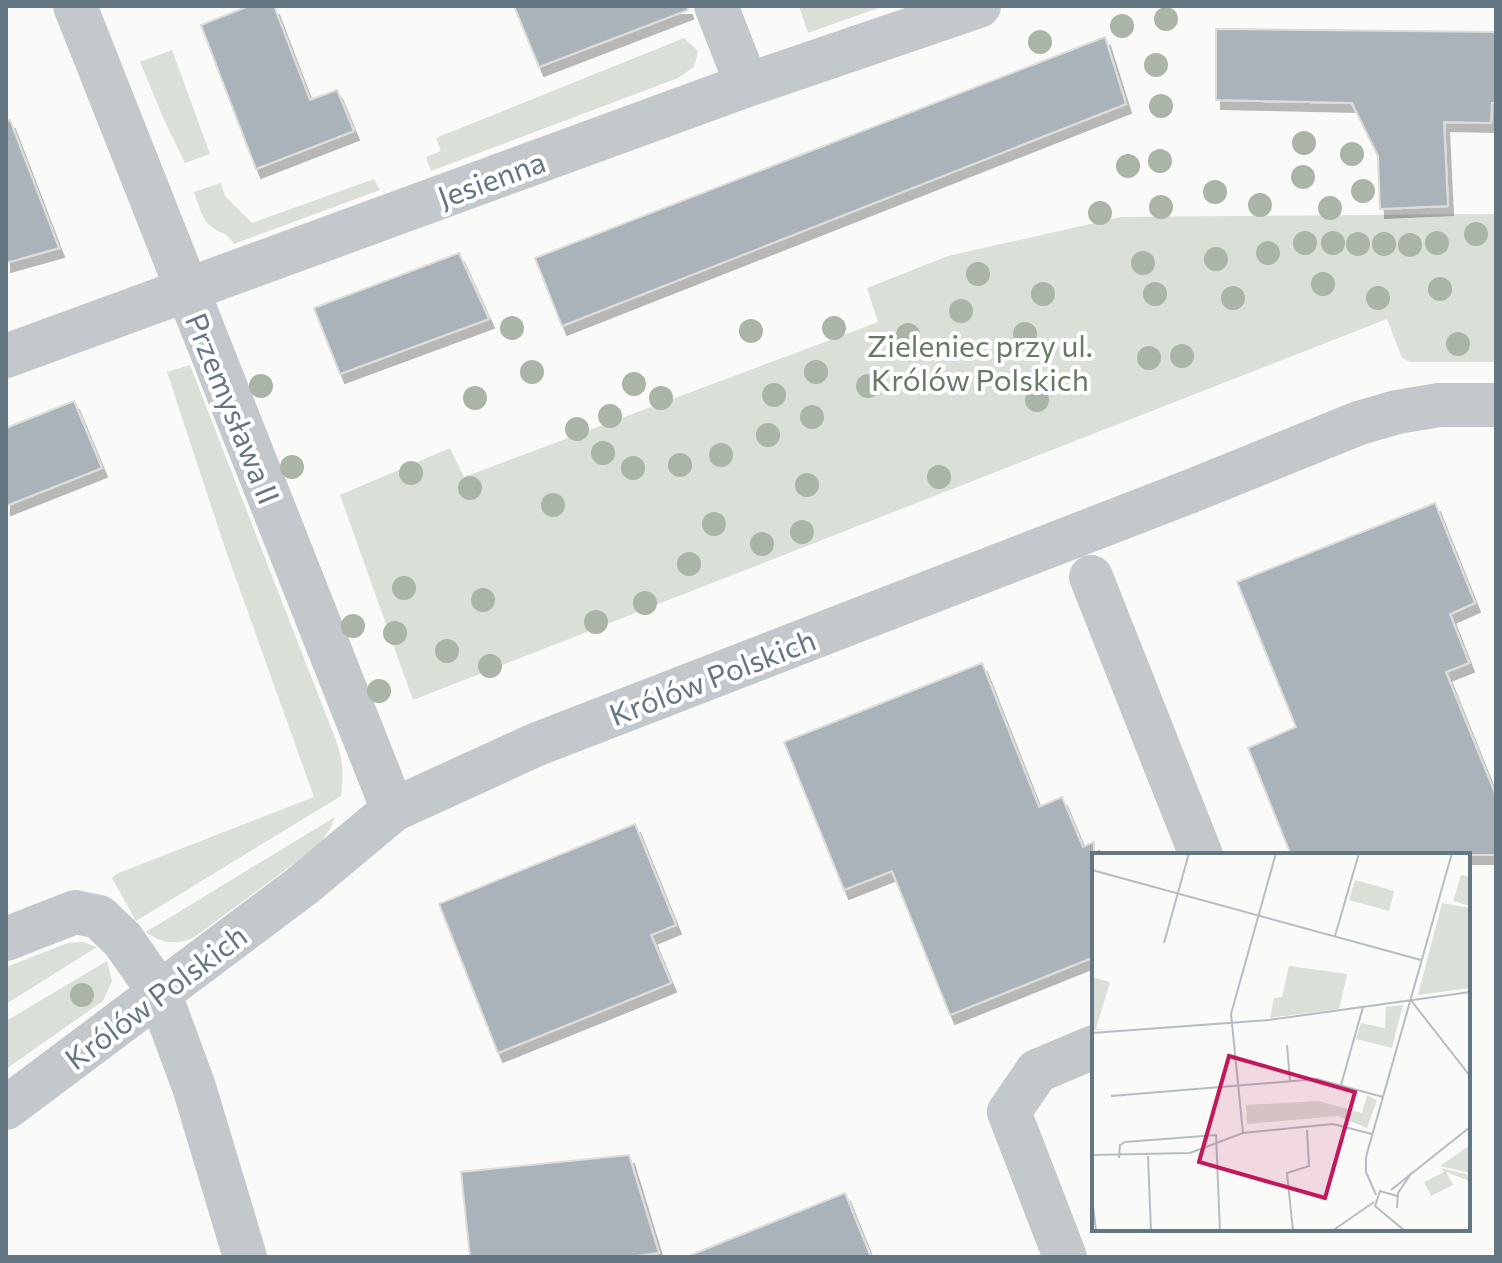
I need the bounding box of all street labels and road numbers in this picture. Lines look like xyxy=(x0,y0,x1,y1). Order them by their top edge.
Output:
street label: Jesienna xyxy=(432,141,550,215)
street label: Przemysława II xyxy=(179,307,289,509)
street label: Królów Polskich xyxy=(604,620,820,732)
street label: Królów Polskich xyxy=(57,916,253,1076)

